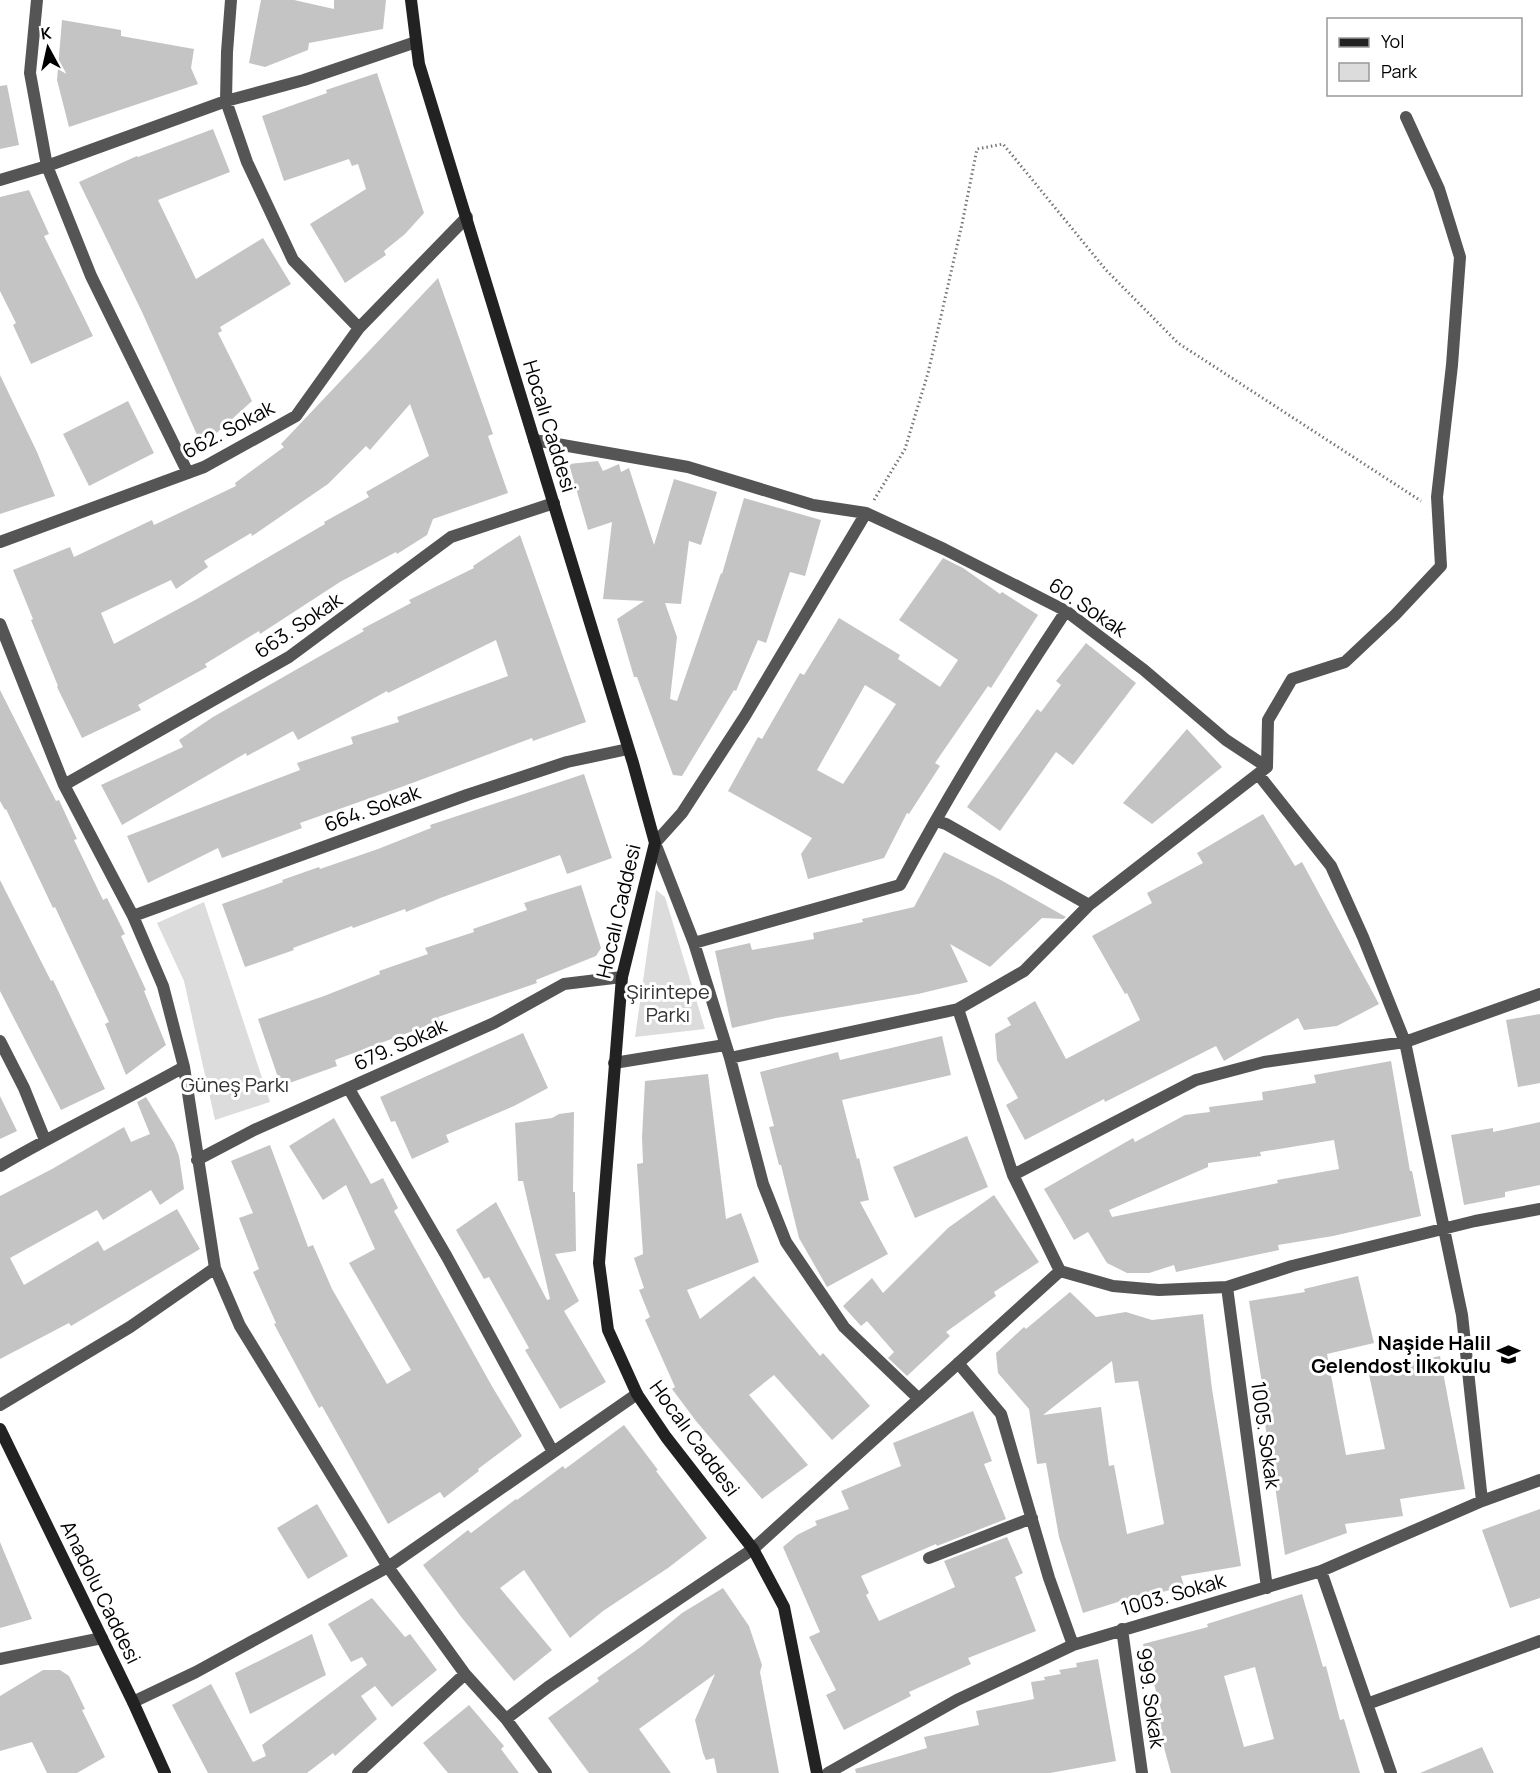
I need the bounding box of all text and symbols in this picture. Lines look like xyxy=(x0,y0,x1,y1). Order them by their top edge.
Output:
north arrow xyxy=(18,18,78,78)
legend xyxy=(1327,18,1522,96)
text: K xyxy=(39,21,53,45)
text: Yol xyxy=(1381,29,1404,53)
text: Park xyxy=(1381,59,1418,83)
street label: Hocalı Caddesi xyxy=(517,357,583,495)
street label: 662. Sokak xyxy=(177,393,280,464)
street label: 60. Sokak xyxy=(1044,571,1133,644)
street label: 663. Sokak xyxy=(249,585,348,664)
street label: 664. Sokak xyxy=(320,778,425,838)
street label: Hocalı Caddesi xyxy=(589,841,647,981)
park label: Şirintepe Parkı xyxy=(626,978,710,1028)
street label: 679. Sokak xyxy=(349,1011,452,1076)
park label: Güneş Parkı xyxy=(181,1071,289,1098)
place label: Naşide Halil Gelendost İlkokulu xyxy=(1311,1329,1491,1379)
school or university icon: Naşide Halil Gelendost İlkokulu xyxy=(1496,1341,1522,1367)
street label: Hocalı Caddesi xyxy=(644,1375,746,1501)
street label: 1005. Sokak xyxy=(1245,1380,1287,1491)
street label: Anadolu Caddesi xyxy=(55,1516,147,1668)
street label: 1003. Sokak xyxy=(1118,1566,1229,1622)
street label: 999. Sokak xyxy=(1131,1646,1172,1751)

